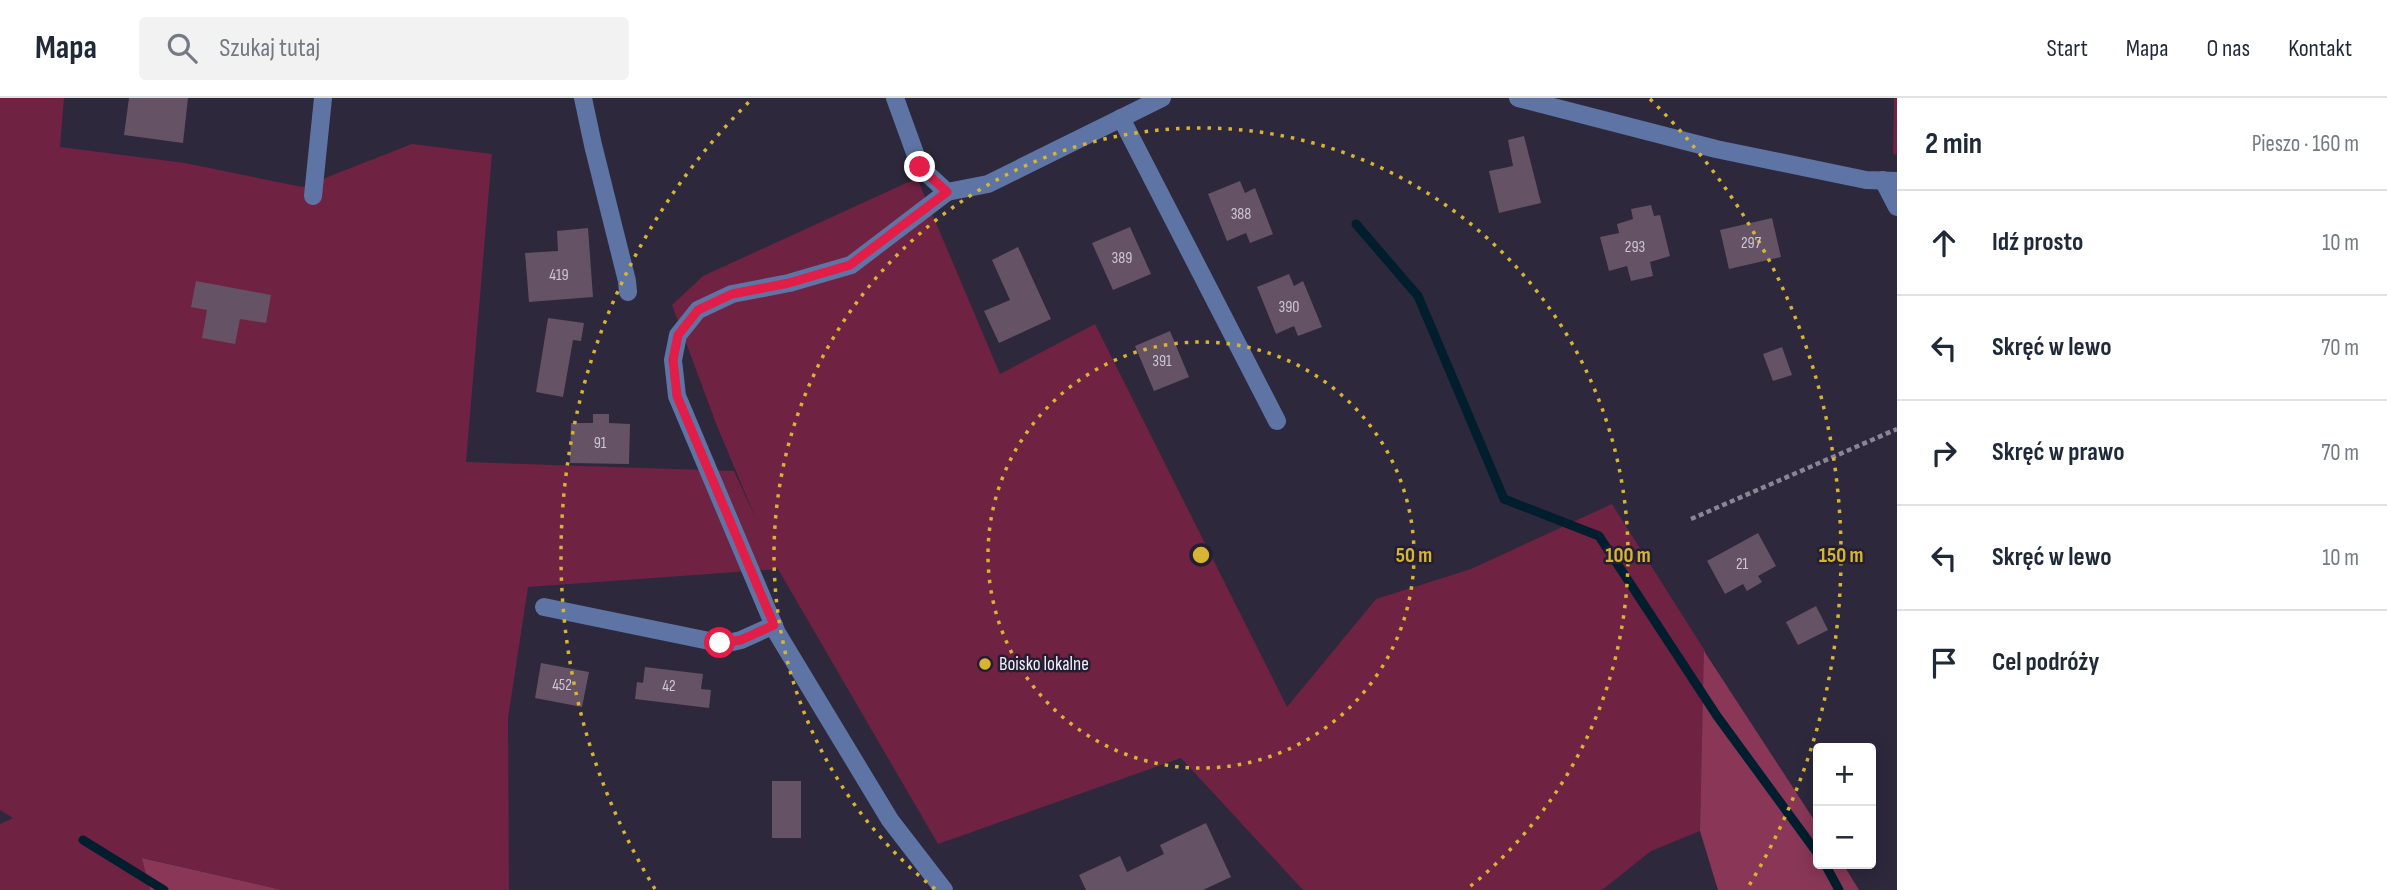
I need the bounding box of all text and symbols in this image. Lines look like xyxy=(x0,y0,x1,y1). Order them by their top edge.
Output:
search box xyxy=(139,17,629,80)
text: Mapa xyxy=(35,28,97,68)
icon: search xyxy=(163,29,201,67)
text: Szukaj tutaj xyxy=(219,33,320,64)
text: Start xyxy=(2047,34,2088,63)
text: Mapa xyxy=(2126,34,2168,63)
text: O nas xyxy=(2206,34,2250,63)
text: Kontakt xyxy=(2288,34,2352,63)
text: 2 min xyxy=(1925,126,1982,162)
text: Pieszo · 160 m xyxy=(2252,130,2359,158)
route end xyxy=(904,151,935,182)
house number: 388 xyxy=(1231,205,1251,224)
icon: ahead xyxy=(1925,224,1963,262)
text: Idź prosto xyxy=(1992,227,2083,258)
text: 10 m xyxy=(2322,229,2359,257)
house number: 297 xyxy=(1741,234,1762,253)
house number: 293 xyxy=(1625,238,1645,257)
house number: 389 xyxy=(1112,249,1132,268)
house number: 419 xyxy=(549,266,569,285)
house number: 390 xyxy=(1279,298,1299,317)
icon: left xyxy=(1925,329,1963,367)
text: Skręć w lewo xyxy=(1992,332,2112,363)
text: 70 m xyxy=(2321,334,2359,362)
house number: 391 xyxy=(1152,352,1172,371)
house number: 91 xyxy=(594,434,607,453)
icon: right xyxy=(1925,434,1963,472)
text: Skręć w prawo xyxy=(1992,437,2125,468)
text: 70 m xyxy=(2321,439,2359,467)
icon: left xyxy=(1925,539,1963,577)
text: Skręć w lewo xyxy=(1992,542,2112,573)
centre of rings xyxy=(1189,543,1213,567)
text: 50 m xyxy=(1396,543,1432,568)
text: 100 m xyxy=(1605,543,1651,568)
text: 150 m xyxy=(1819,543,1863,568)
text: 10 m xyxy=(2322,544,2359,572)
house number: 21 xyxy=(1736,555,1749,574)
route start xyxy=(704,627,735,658)
icon: arrive xyxy=(1925,644,1963,682)
text: Cel podróży xyxy=(1992,647,2099,678)
place label: Boisko lokalne xyxy=(999,653,1089,676)
marker: Boisko lokalne xyxy=(977,656,993,672)
house number: 452 xyxy=(552,676,572,695)
house number: 42 xyxy=(662,677,676,696)
map controls xyxy=(1813,743,1876,869)
button: + xyxy=(1813,743,1876,806)
button: − xyxy=(1813,806,1876,869)

